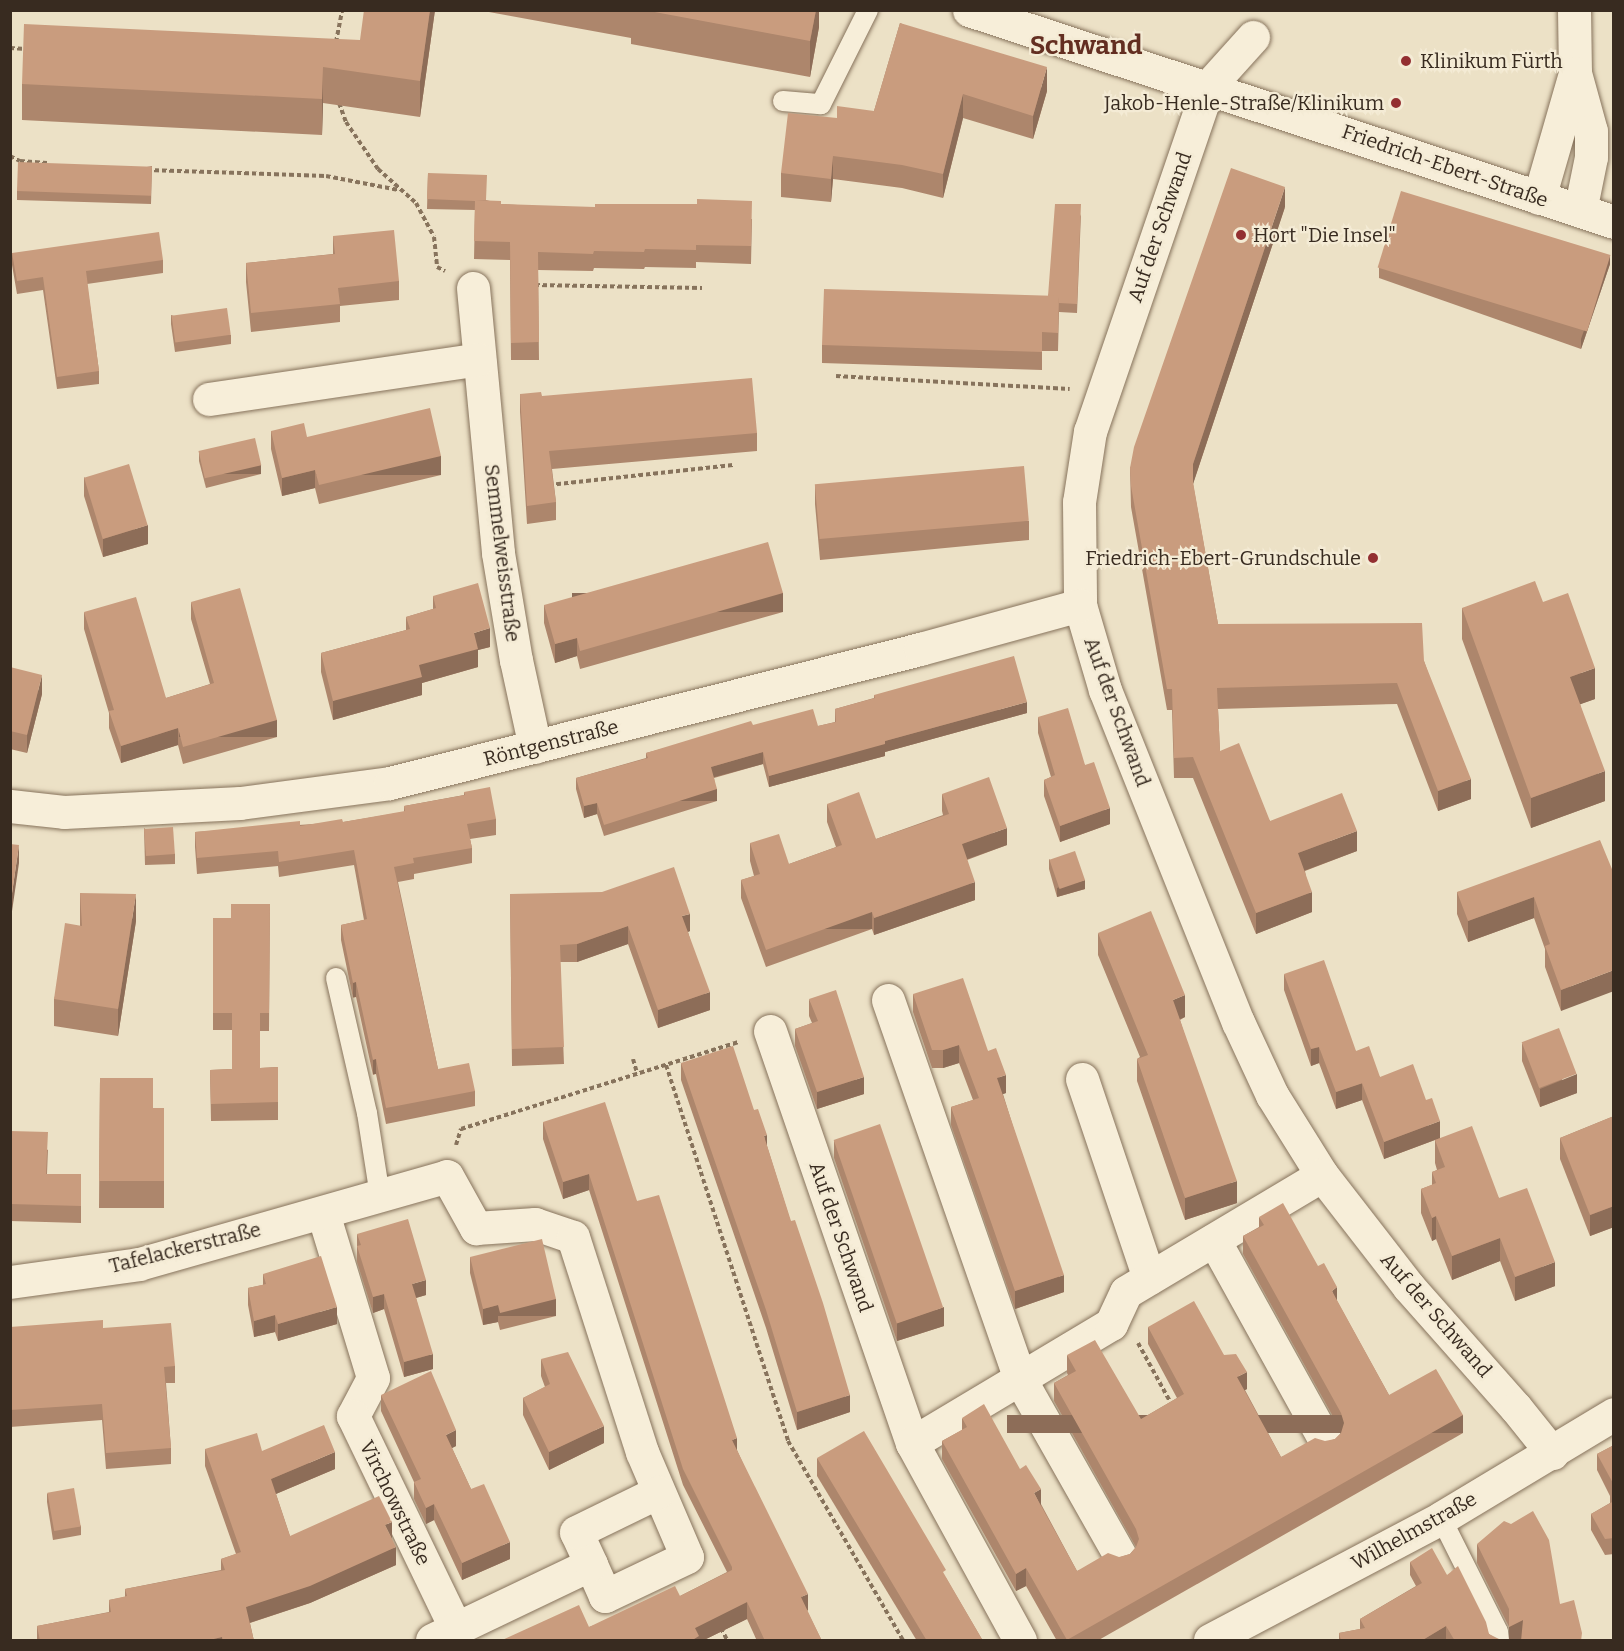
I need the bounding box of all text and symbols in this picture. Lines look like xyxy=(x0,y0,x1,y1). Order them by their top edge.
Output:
district label: Schwand xyxy=(1030,30,1142,62)
place label: Klinikum Fürth xyxy=(1420,49,1563,73)
marker: Klinikum Fürth xyxy=(1397,52,1415,70)
place label: Jakob-Henle-Straße/Klinikum xyxy=(1104,91,1384,115)
marker: Jakob-Henle-Straße/Klinikum xyxy=(1389,96,1403,110)
street label: Friedrich-Ebert-Straße xyxy=(1339,119,1551,213)
street label: Auf der Schwand xyxy=(1123,149,1197,305)
place label: Hort "Die Insel" xyxy=(1253,223,1396,247)
marker: Hort "Die Insel" xyxy=(1234,228,1248,242)
street label: Semmelweisstraße xyxy=(479,463,525,643)
place label: Friedrich-Ebert-Grundschule xyxy=(1085,546,1361,570)
marker: Friedrich-Ebert-Grundschule xyxy=(1366,551,1380,565)
street label: Auf der Schwand xyxy=(1079,634,1155,790)
street label: Röntgenstraße xyxy=(481,715,621,771)
street label: Auf der Schwand xyxy=(804,1159,878,1315)
street label: Tafelackerstraße xyxy=(107,1218,263,1278)
street label: Auf der Schwand xyxy=(1375,1248,1497,1382)
street label: Virchowstraße xyxy=(354,1437,436,1569)
street label: Wilhelmstraße xyxy=(1347,1487,1481,1575)

